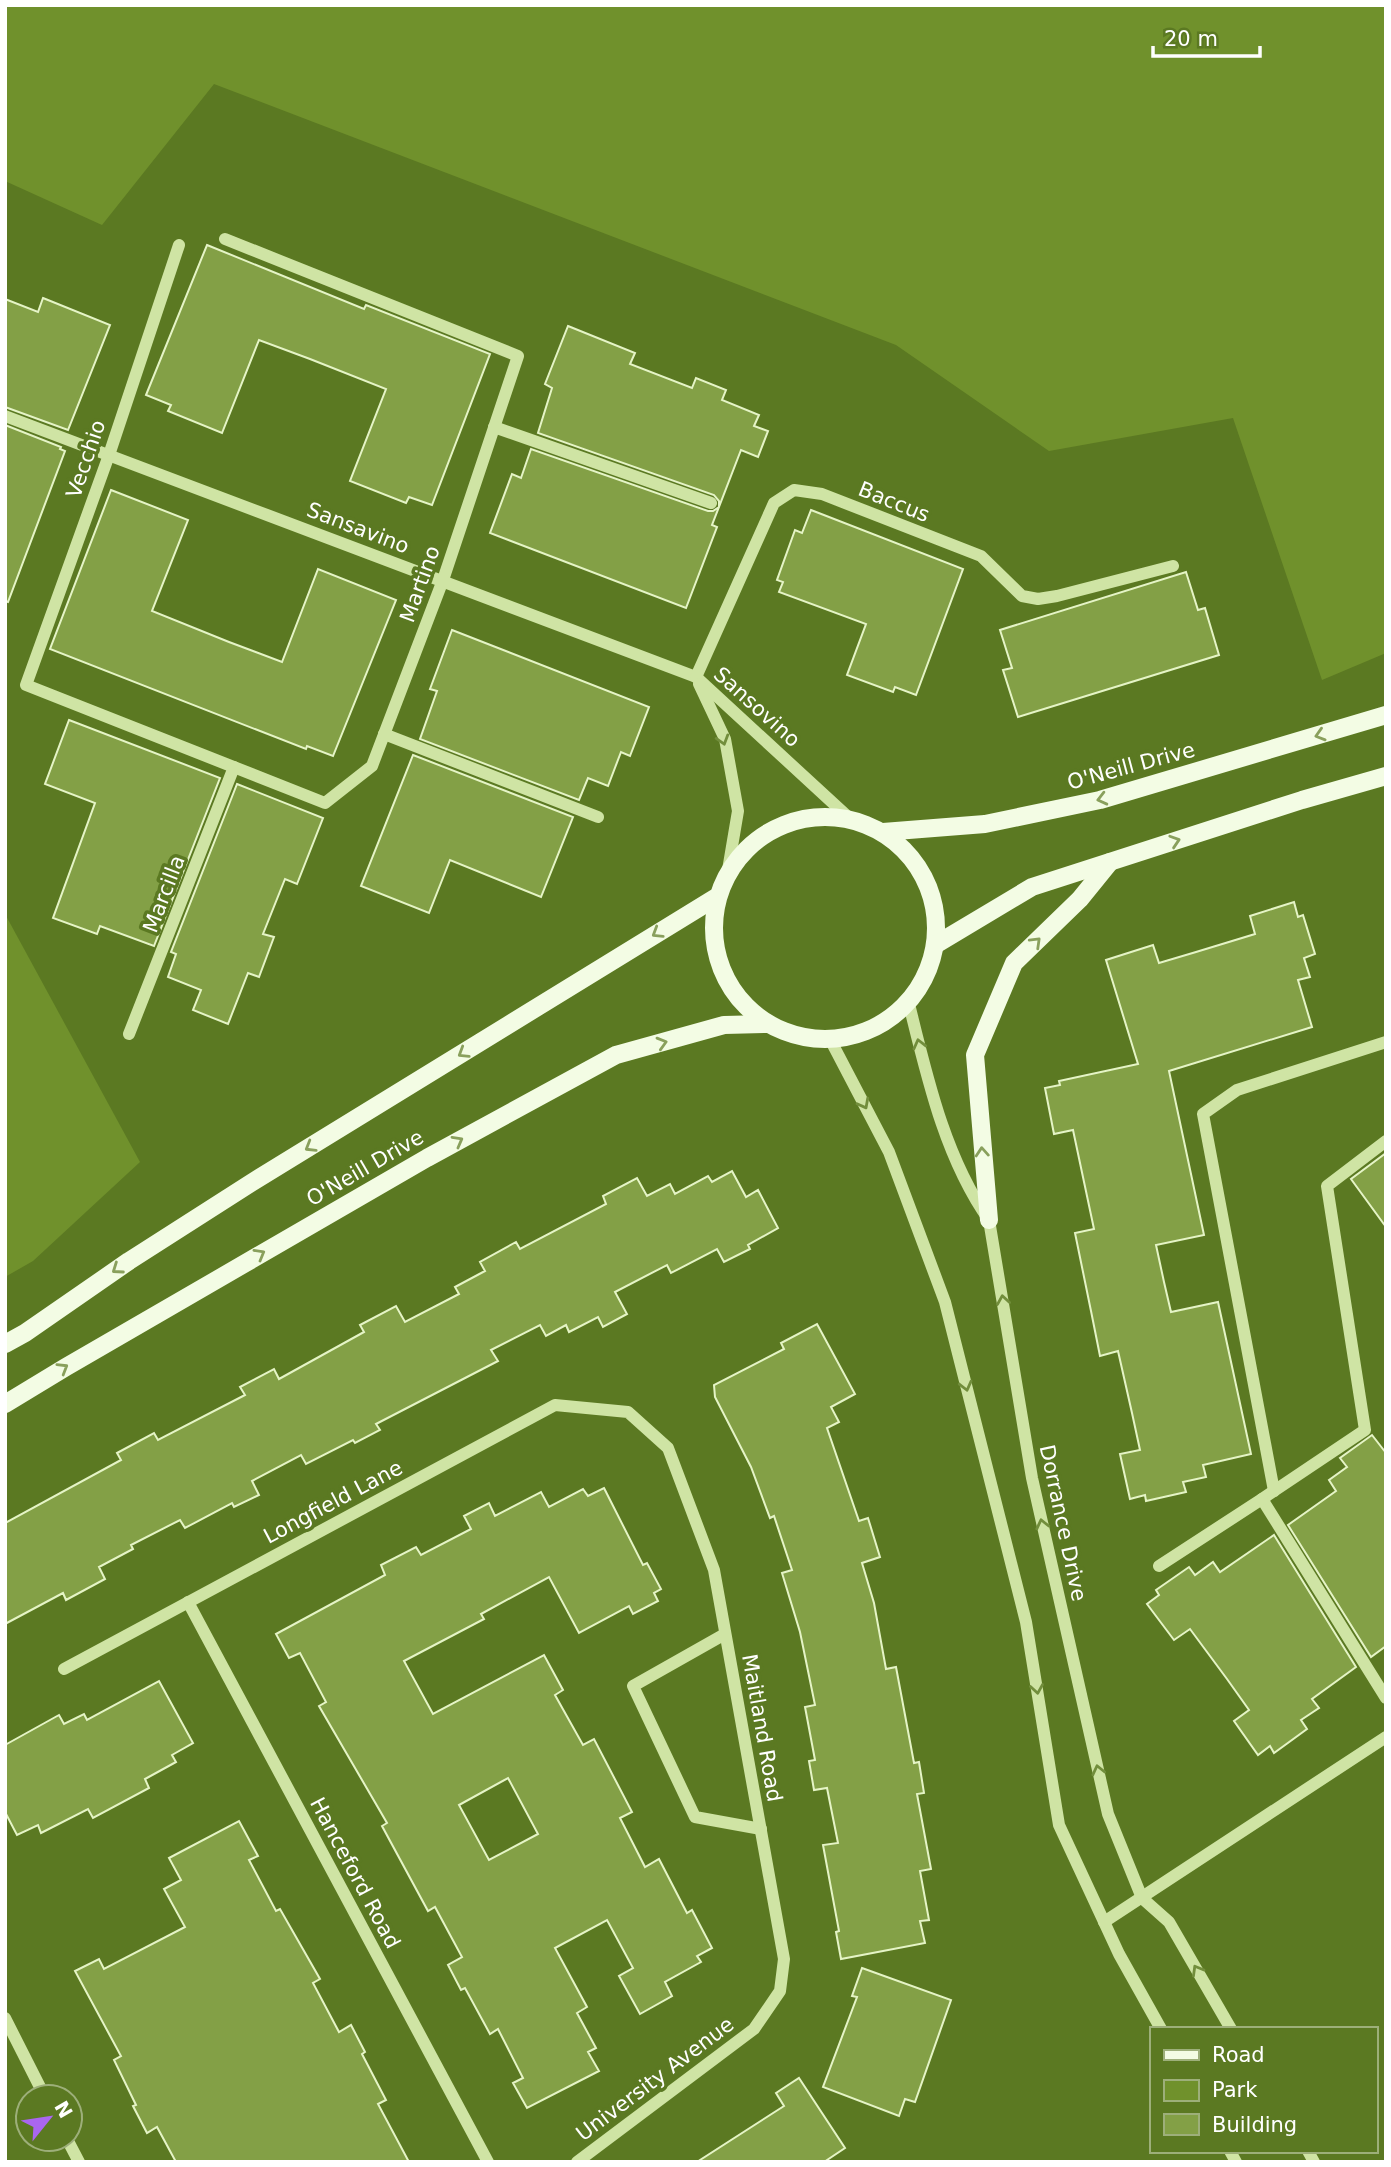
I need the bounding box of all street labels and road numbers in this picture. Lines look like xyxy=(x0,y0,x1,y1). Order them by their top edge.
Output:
street label: Vecchio xyxy=(62,417,110,501)
street label: Baccus xyxy=(855,477,933,527)
street label: Sansavino xyxy=(303,497,413,559)
street label: Martino xyxy=(395,542,445,626)
street label: Sansovino xyxy=(709,662,805,752)
street label: O'Neill Drive xyxy=(1065,737,1197,795)
street label: Marcilla xyxy=(138,852,190,936)
street label: O'Neill Drive xyxy=(302,1125,428,1211)
street label: Dorrance Drive xyxy=(1035,1443,1091,1603)
street label: Longfield Lane xyxy=(260,1455,406,1549)
street label: Maitland Road xyxy=(737,1652,787,1804)
street label: Hanceford Road xyxy=(305,1793,405,1953)
street label: University Avenue xyxy=(572,2012,738,2146)

